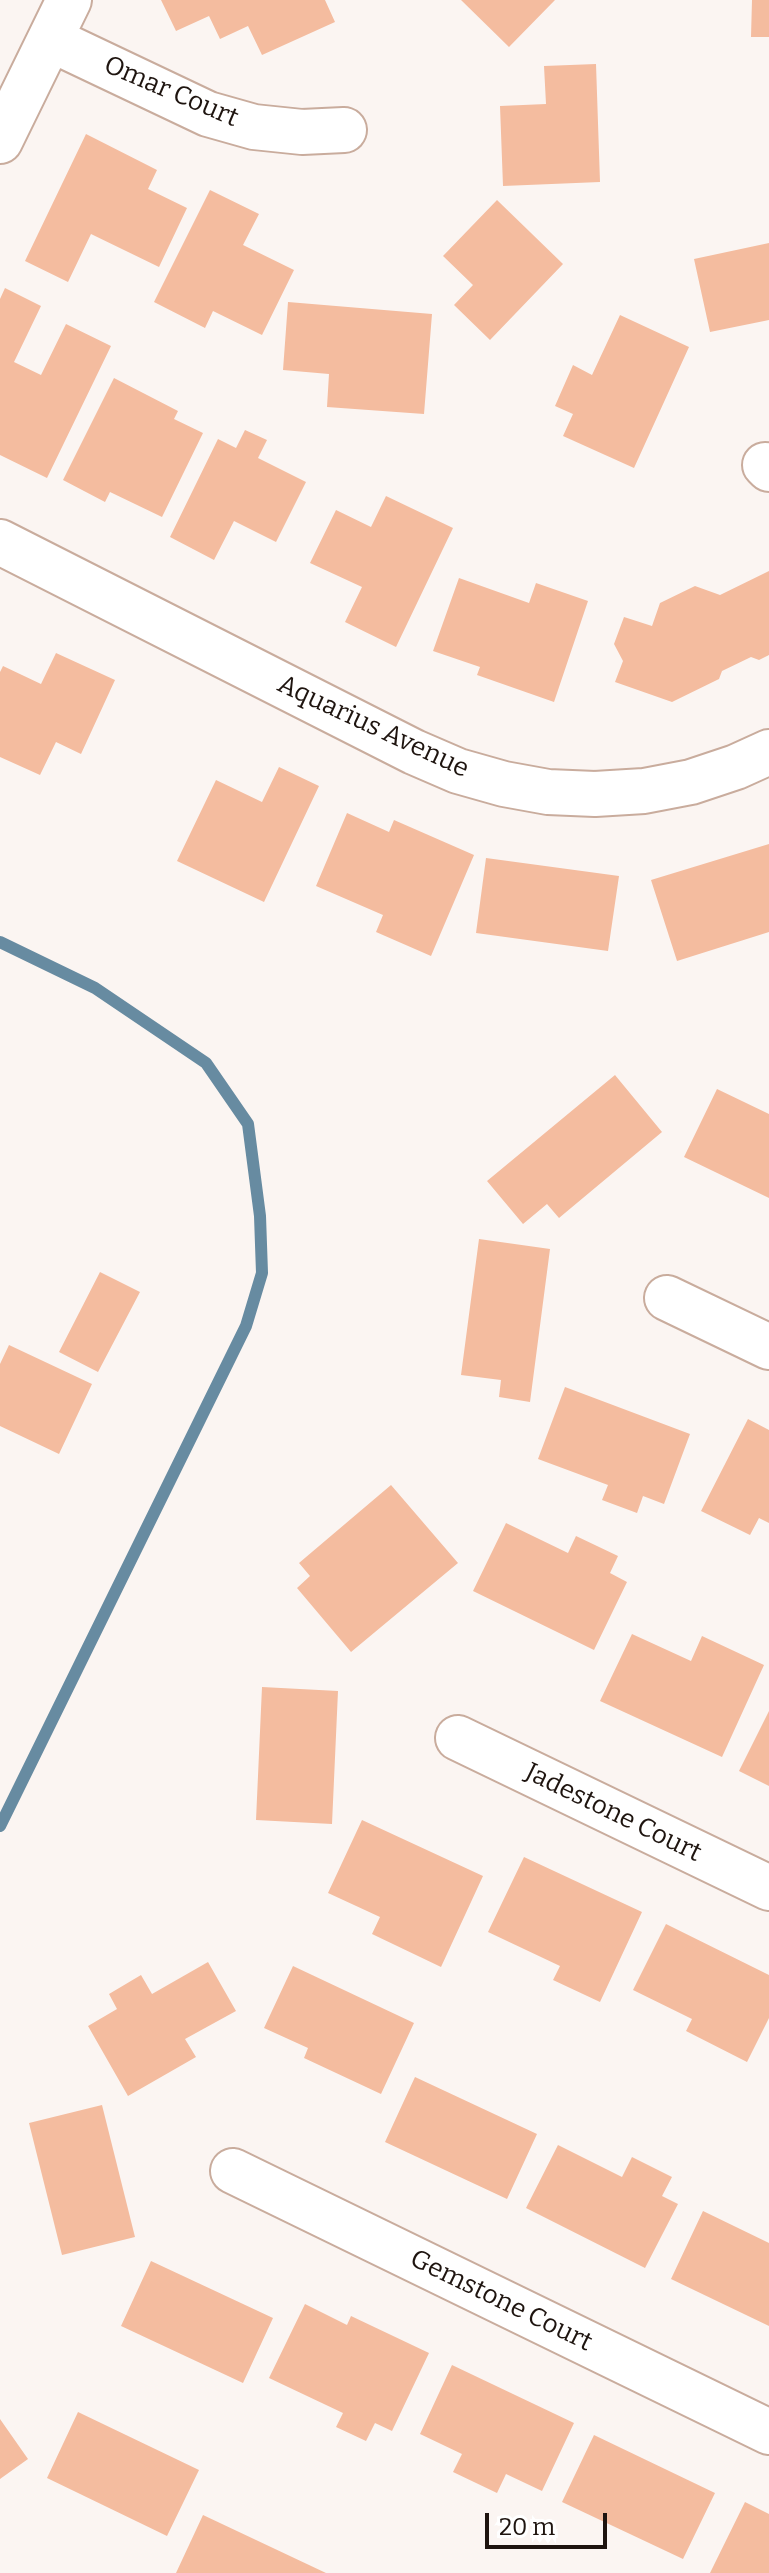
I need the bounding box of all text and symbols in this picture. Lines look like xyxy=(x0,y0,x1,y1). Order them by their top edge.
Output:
street label: Omar Court xyxy=(99,50,243,134)
street label: Aquarius Avenue xyxy=(272,669,474,785)
street label: Jadestone Court xyxy=(520,1757,706,1869)
street label: Gemstone Court xyxy=(405,2243,597,2359)
scale bar xyxy=(489,2497,611,2547)
text: 20 m xyxy=(499,2513,555,2541)

